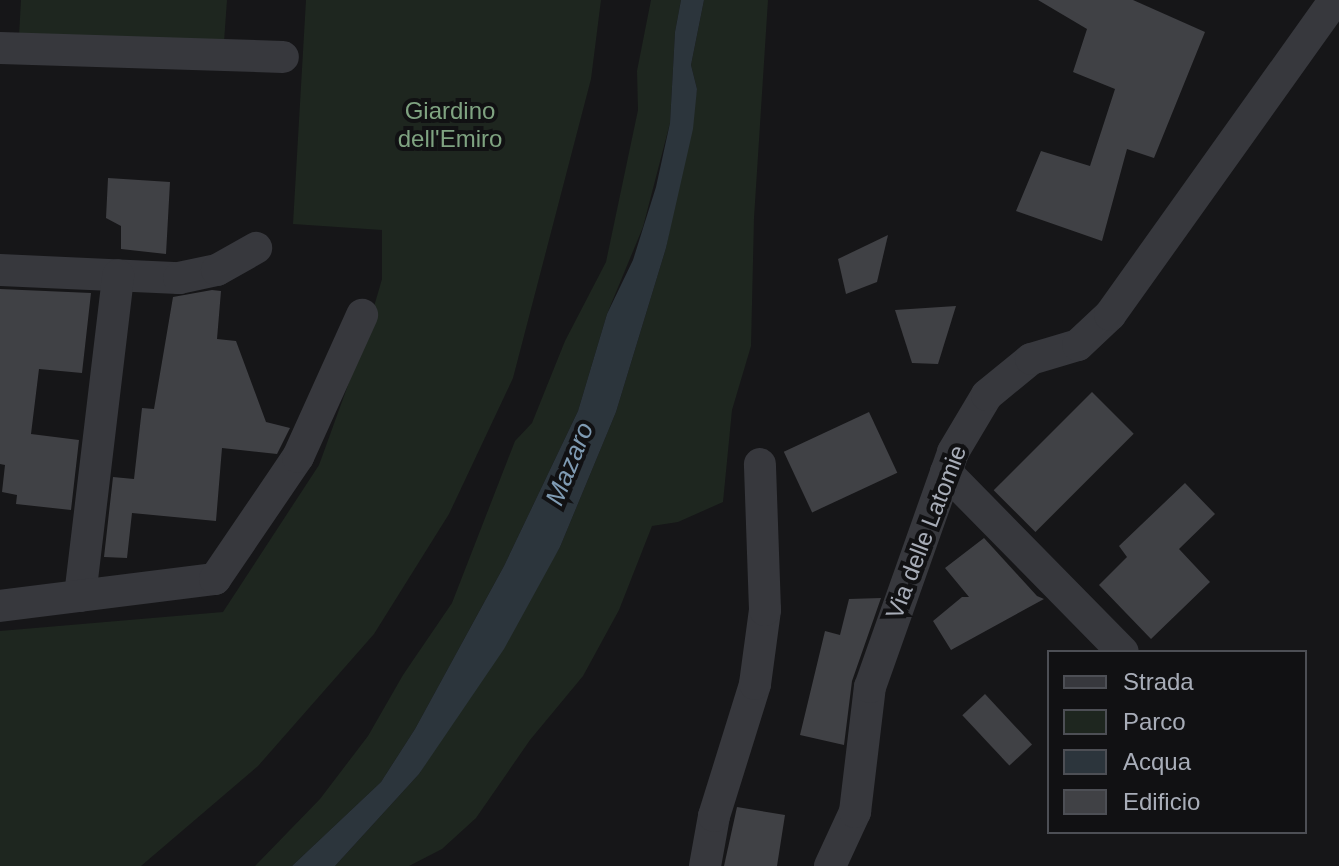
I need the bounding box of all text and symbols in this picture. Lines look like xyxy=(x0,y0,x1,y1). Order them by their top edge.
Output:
park label: Giardino dell'Emiro xyxy=(398,97,502,153)
water label: Mazaro xyxy=(539,418,601,510)
street label: Via delle Latomie xyxy=(880,441,972,623)
legend xyxy=(1047,650,1307,834)
text: Strada xyxy=(1123,668,1194,695)
text: Parco xyxy=(1123,708,1186,735)
text: Acqua xyxy=(1123,748,1191,775)
text: Edificio xyxy=(1123,788,1200,815)

